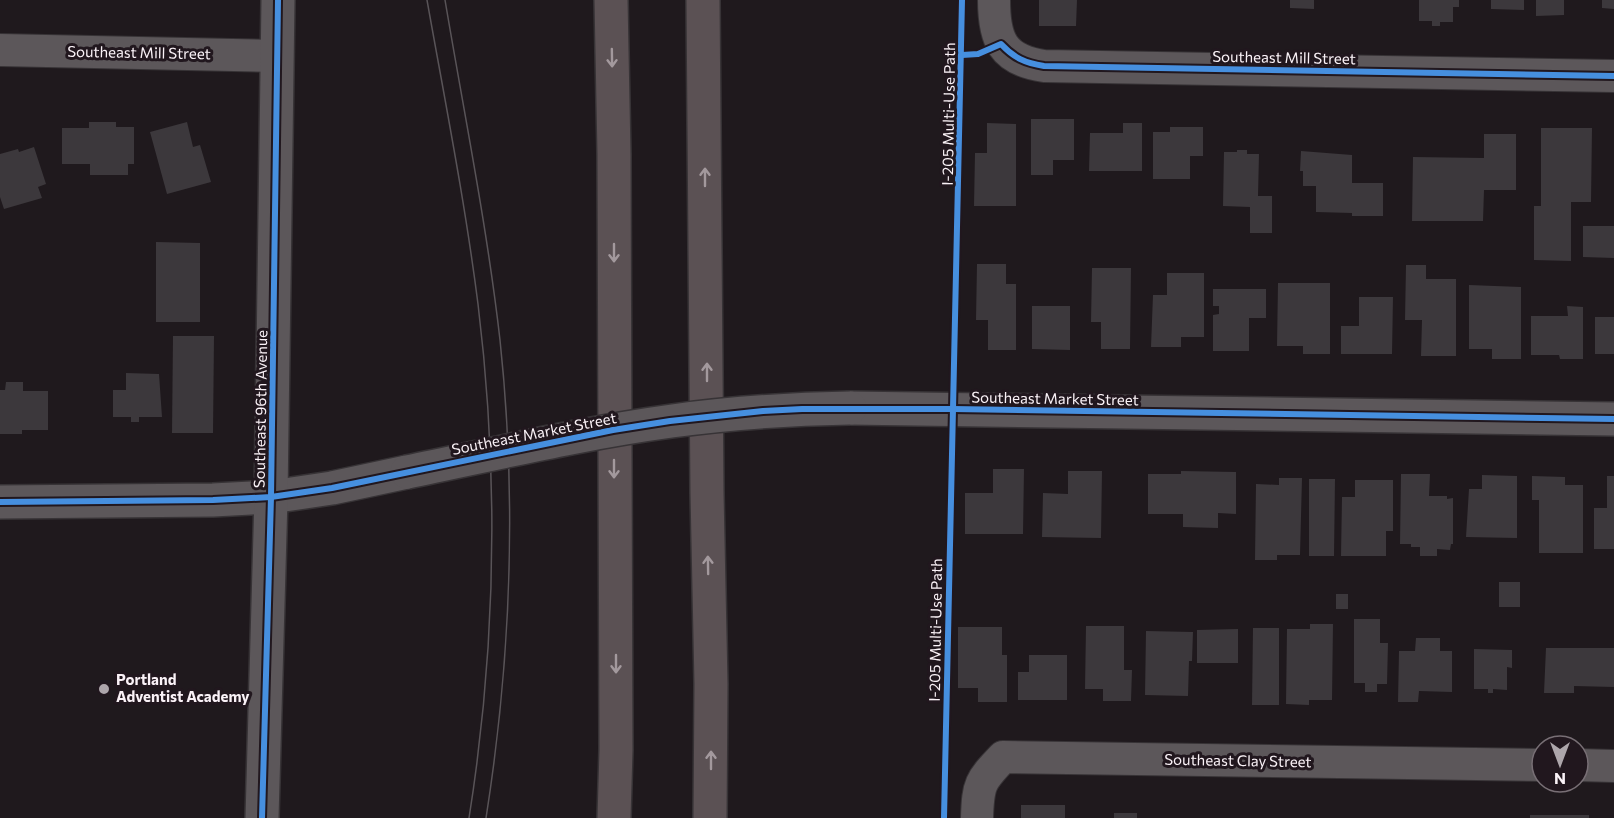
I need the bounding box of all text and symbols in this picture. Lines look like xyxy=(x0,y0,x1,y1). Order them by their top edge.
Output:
street label: Southeast Mill Street xyxy=(67,42,211,62)
street label: I-205 Multi-Use Path xyxy=(938,42,958,186)
street label: Southeast Mill Street xyxy=(1212,47,1356,67)
one-way arrow xyxy=(607,48,618,68)
one-way arrow xyxy=(700,167,711,187)
one-way arrow xyxy=(608,243,620,263)
street label: Southeast 96th Avenue xyxy=(250,330,270,488)
one-way arrow xyxy=(701,362,713,382)
street label: Southeast Market Street xyxy=(971,388,1139,408)
street label: Southeast Market Street xyxy=(450,408,618,458)
one-way arrow xyxy=(609,459,620,479)
one-way arrow xyxy=(703,555,714,575)
street label: I-205 Multi-Use Path xyxy=(925,558,945,702)
one-way arrow xyxy=(610,654,622,674)
place label: Portland Adventist Academy xyxy=(116,670,250,705)
marker: Portland Adventist Academy xyxy=(97,682,111,696)
north arrow xyxy=(1530,734,1590,794)
one-way arrow xyxy=(705,750,717,770)
street label: Southeast Clay Street xyxy=(1164,750,1312,770)
text: N xyxy=(1554,770,1566,789)

